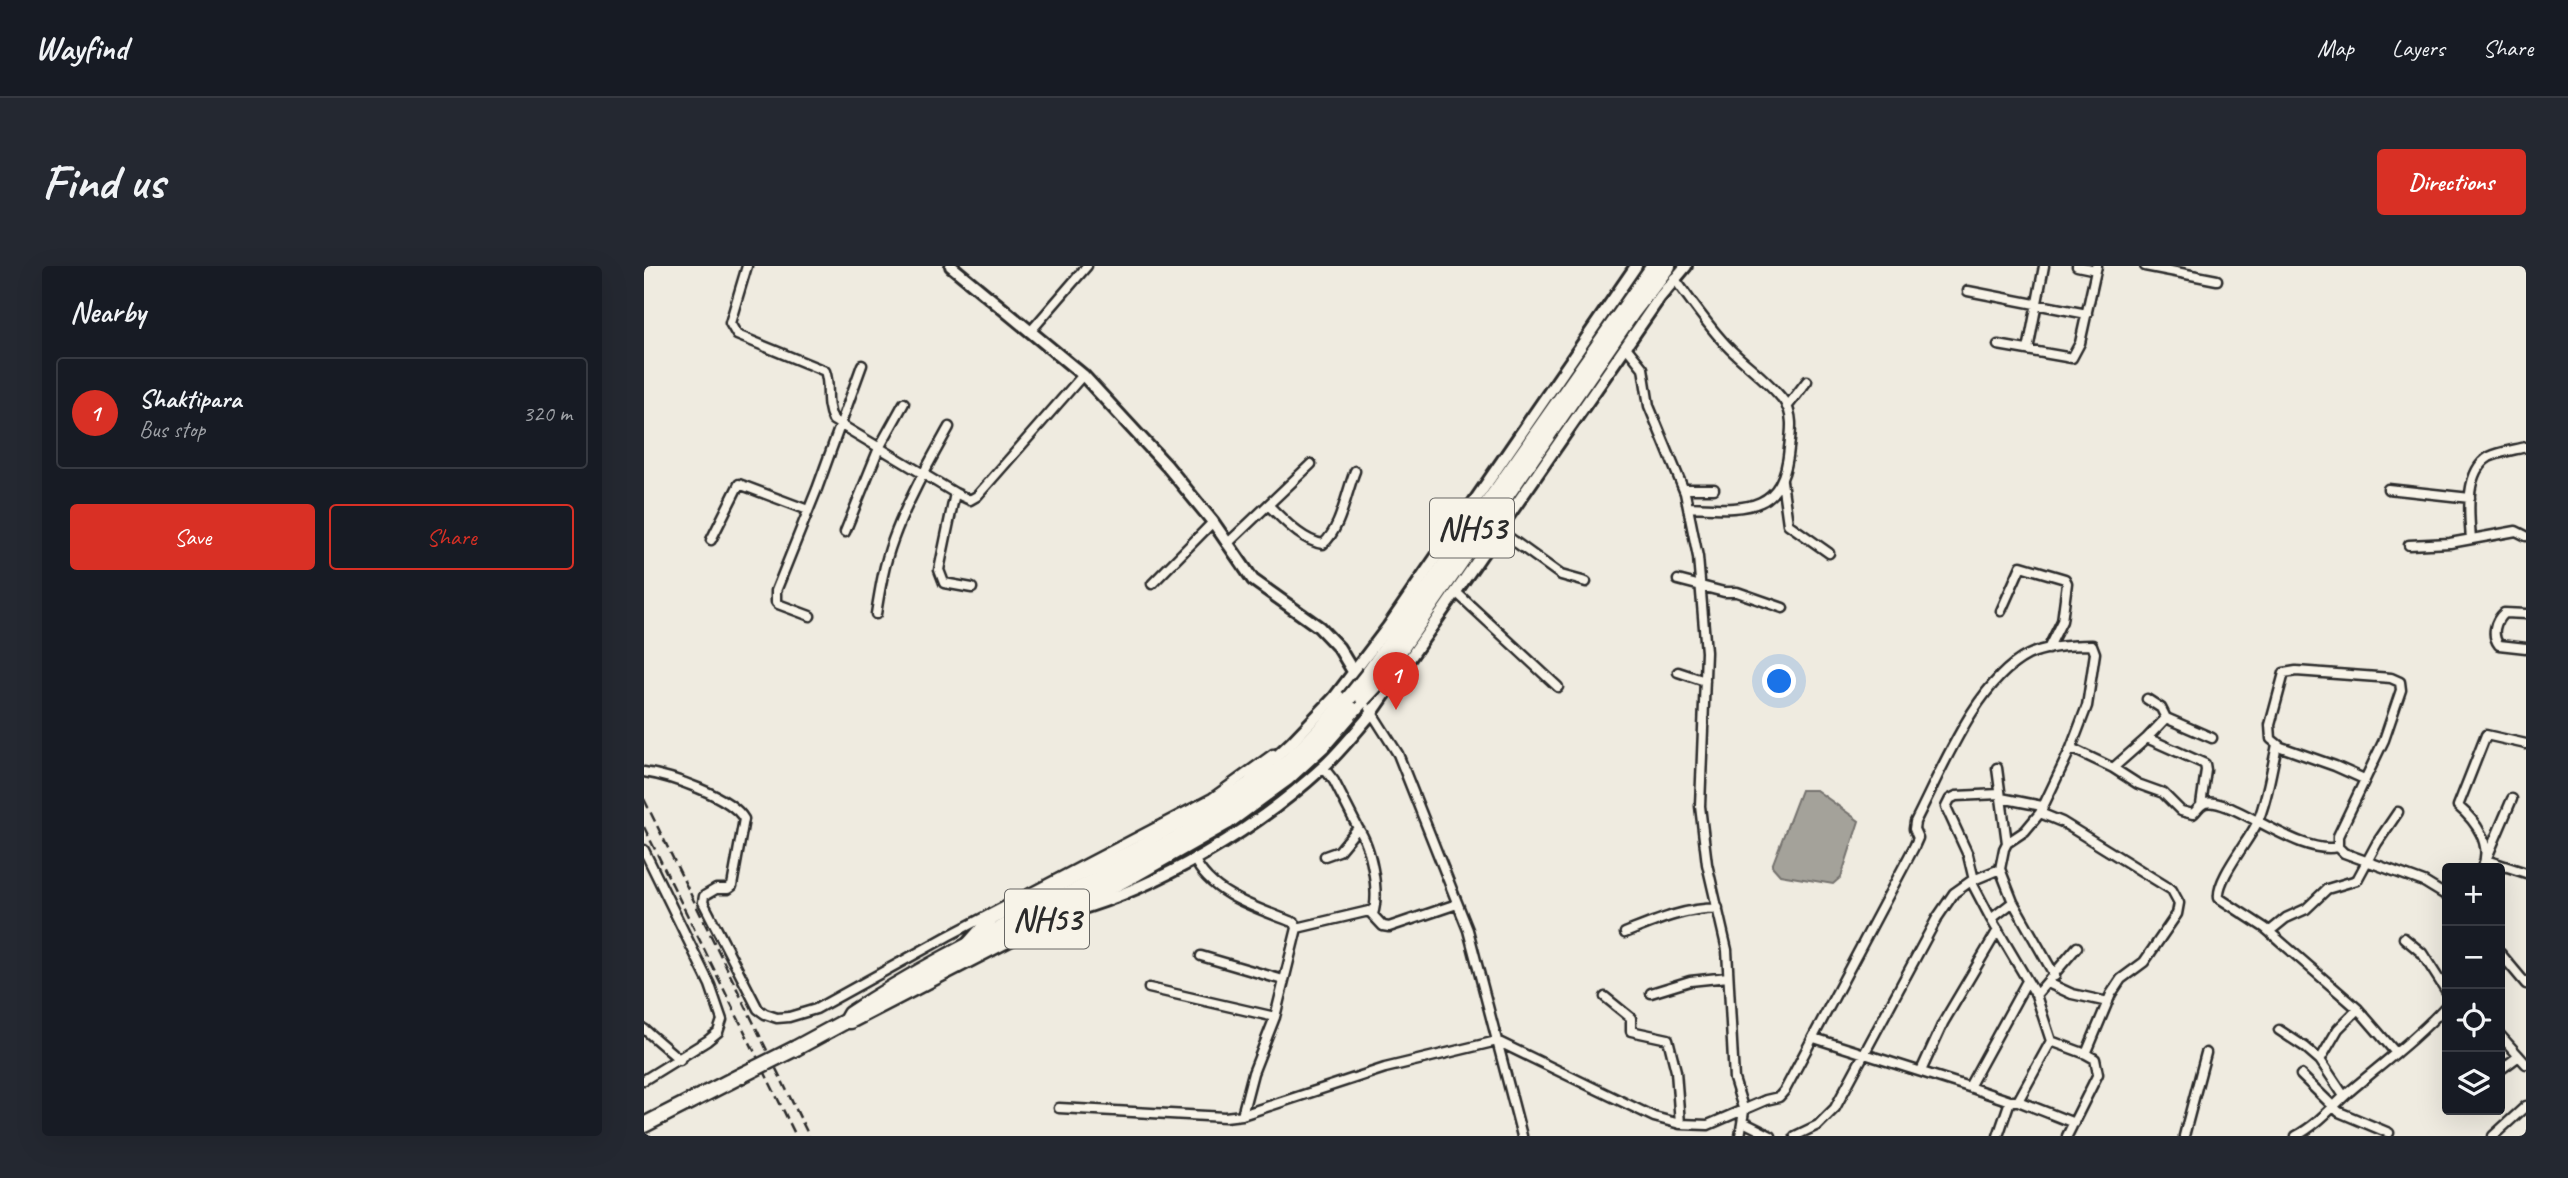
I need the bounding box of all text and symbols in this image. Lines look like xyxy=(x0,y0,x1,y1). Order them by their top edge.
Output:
text: Wayfind xyxy=(35,27,128,69)
text: Map xyxy=(2317,33,2354,63)
text: Layers xyxy=(2392,33,2445,63)
text: Share xyxy=(2483,33,2533,63)
button: Directions xyxy=(2377,149,2526,215)
text: Find us xyxy=(42,151,164,213)
text: Nearby xyxy=(70,293,146,331)
text: Shaktipara xyxy=(139,382,241,415)
text: 1 xyxy=(90,399,100,428)
text: 320 m xyxy=(523,399,572,428)
text: Bus stop xyxy=(139,415,205,444)
road number: NH53 xyxy=(1430,498,1514,558)
button: Save xyxy=(70,504,315,570)
button: Share xyxy=(329,504,574,570)
pin: 1 xyxy=(1373,652,1419,710)
your location xyxy=(1762,664,1796,698)
map controls xyxy=(2442,863,2505,1115)
button: + xyxy=(2442,863,2505,926)
road number: NH53 xyxy=(1005,890,1089,948)
button: − xyxy=(2442,926,2505,989)
button: locate xyxy=(2442,989,2505,1052)
button: layers xyxy=(2442,1052,2505,1115)

